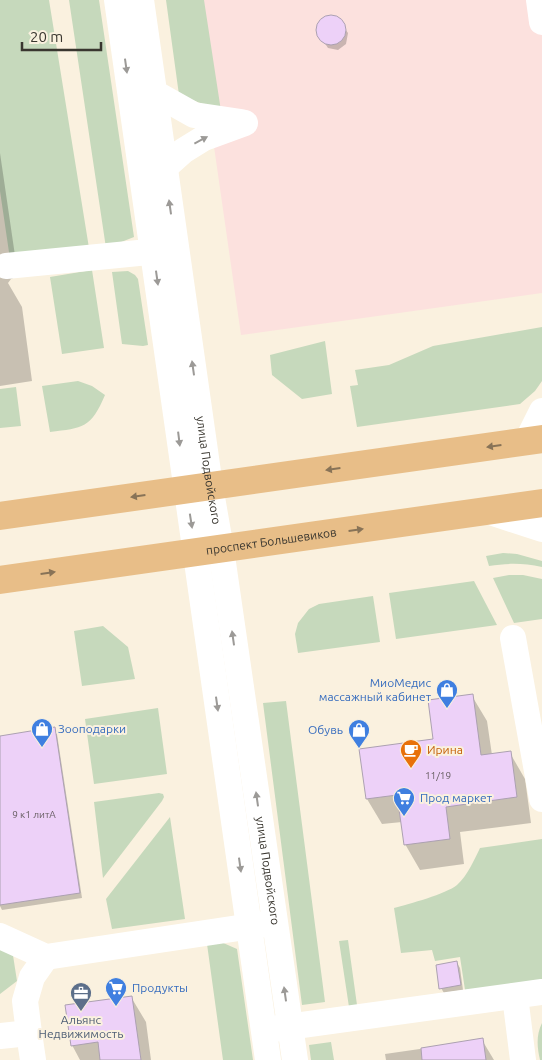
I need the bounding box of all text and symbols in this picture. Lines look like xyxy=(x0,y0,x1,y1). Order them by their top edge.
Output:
scale bar xyxy=(22,20,101,52)
text: 20 m xyxy=(30,28,63,45)
one-way arrow xyxy=(122,58,130,74)
one-way arrow xyxy=(194,136,209,144)
one-way arrow xyxy=(166,199,174,215)
one-way arrow xyxy=(153,271,161,287)
one-way arrow xyxy=(189,360,197,376)
street label: улица Подвойского xyxy=(194,415,224,525)
one-way arrow xyxy=(176,432,184,448)
one-way arrow xyxy=(485,442,501,450)
one-way arrow xyxy=(324,465,340,473)
one-way arrow xyxy=(129,493,145,501)
one-way arrow xyxy=(187,513,195,529)
street label: проспект Большевиков xyxy=(205,525,337,557)
one-way arrow xyxy=(348,525,364,533)
one-way arrow xyxy=(41,569,57,577)
one-way arrow xyxy=(229,630,237,646)
place label: МиоМедис массажный кабинет xyxy=(319,676,432,703)
shop icon: МиоМедис массажный кабинет xyxy=(435,678,459,709)
one-way arrow xyxy=(213,697,221,713)
shop icon: Зооподарки xyxy=(30,717,54,748)
shop icon: Обувь xyxy=(347,718,371,749)
place label: Зооподарки xyxy=(58,722,126,735)
place label: Обувь xyxy=(308,723,343,736)
cafe icon: Ирина xyxy=(399,738,423,769)
place label: Ирина xyxy=(427,743,463,756)
house number: 11/19 xyxy=(425,770,451,781)
supermarket icon: Прод маркет xyxy=(392,786,416,817)
one-way arrow xyxy=(253,791,261,807)
place label: Прод маркет xyxy=(420,791,493,804)
house number: 9 к1 литА xyxy=(12,809,56,820)
street label: улица Подвойского xyxy=(254,816,282,926)
one-way arrow xyxy=(236,858,244,874)
supermarket icon: Продукты xyxy=(104,976,128,1007)
office icon: Альянс Недвижимость xyxy=(69,981,93,1012)
place label: Продукты xyxy=(132,981,188,994)
one-way arrow xyxy=(281,986,289,1002)
place label: Альянс Недвижимость xyxy=(39,1013,123,1040)

